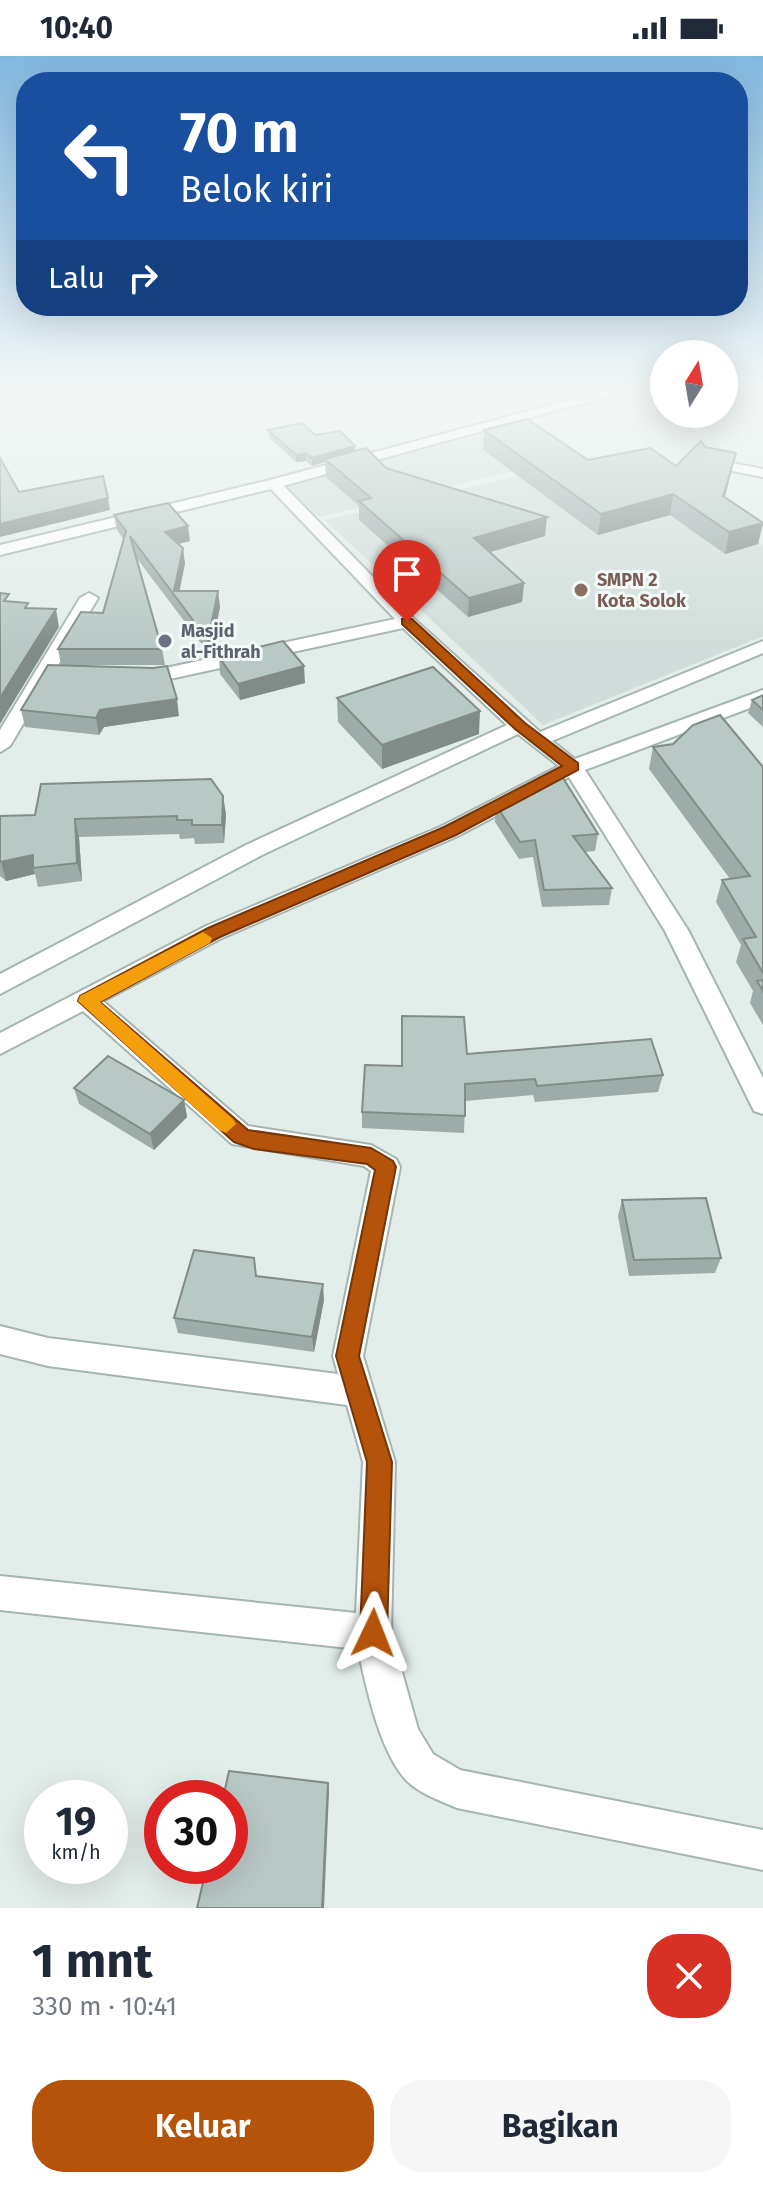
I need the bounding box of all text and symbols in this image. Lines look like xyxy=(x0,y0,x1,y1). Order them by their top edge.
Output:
text: 10:40 xyxy=(40,10,113,46)
text: 70 m xyxy=(180,100,299,167)
icon: left xyxy=(48,104,152,208)
text: Belok kiri xyxy=(180,168,334,212)
icon: right xyxy=(121,256,165,300)
text: Lalu xyxy=(48,260,105,296)
north arrow xyxy=(650,340,738,428)
map controls xyxy=(650,340,738,428)
pin xyxy=(373,540,441,622)
icon: arrive xyxy=(385,552,429,596)
place label: SMPN 2 Kota Solok xyxy=(597,569,687,612)
marker: SMPN 2 Kota Solok xyxy=(572,581,590,599)
place label: Masjid al-Fithrah xyxy=(181,620,261,663)
marker: Masjid al-Fithrah xyxy=(156,632,174,650)
position arrow xyxy=(331,1591,415,1675)
speed limit sign: 30 xyxy=(144,1780,248,1884)
text: 19 xyxy=(56,1798,96,1846)
text: km/h xyxy=(51,1840,101,1864)
text: 1 mnt xyxy=(32,1932,152,1990)
button: close xyxy=(647,1934,731,2018)
text: 330 m · 10:41 xyxy=(32,1991,177,2022)
button: Keluar xyxy=(32,2080,374,2172)
button: Bagikan xyxy=(390,2080,731,2172)

